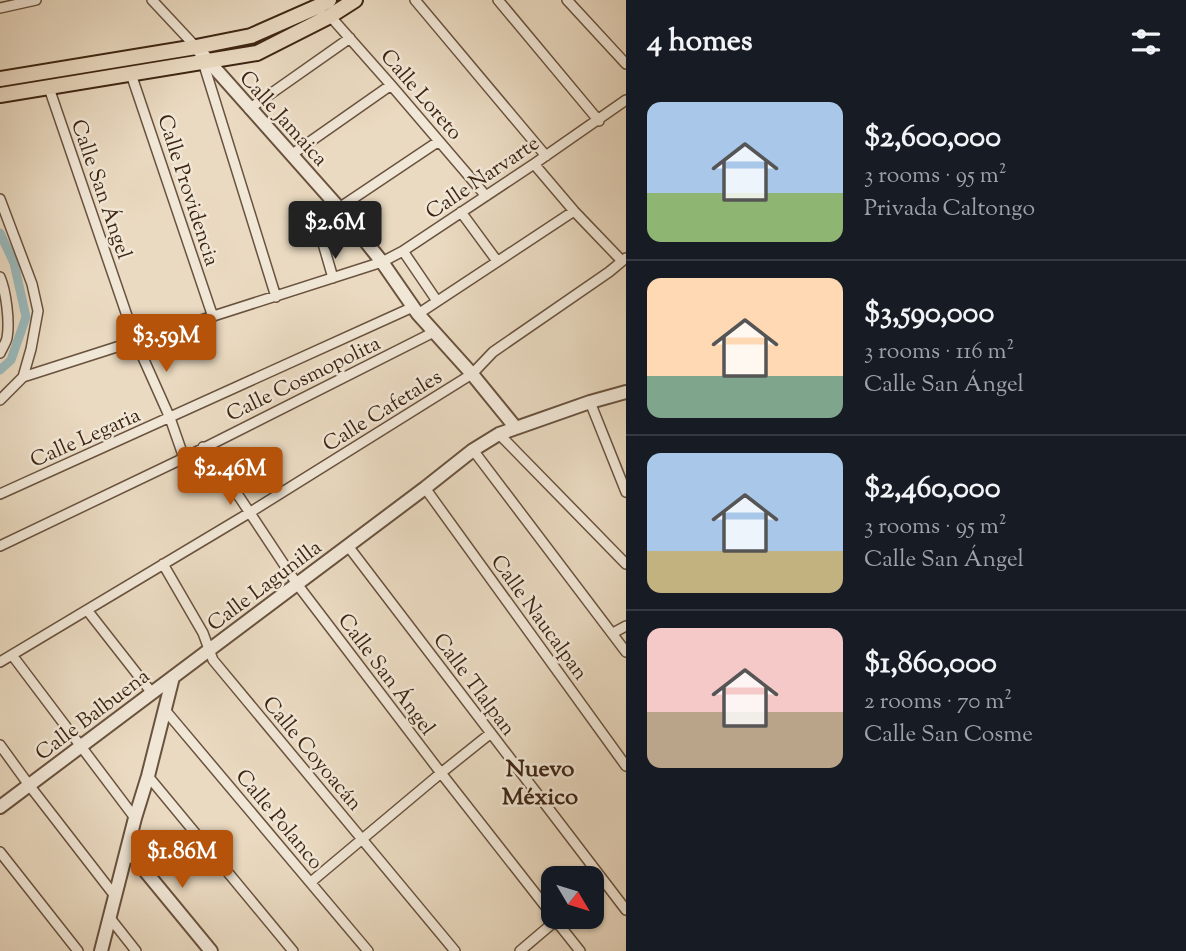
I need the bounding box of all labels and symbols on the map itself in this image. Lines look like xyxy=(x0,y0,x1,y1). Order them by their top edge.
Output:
street label: Calle Loreto xyxy=(372,43,469,148)
street label: Calle Jamaica xyxy=(231,65,334,174)
street label: Calle Providencia xyxy=(148,111,226,271)
street label: Calle San Ángel xyxy=(62,116,138,264)
street label: Calle Narvarte xyxy=(420,130,546,228)
pin: $2.6M xyxy=(286,202,384,261)
pin: $3.59M xyxy=(109,314,223,374)
street label: Calle Cosmopolita xyxy=(222,329,386,430)
street label: Calle Cafetales xyxy=(318,363,448,460)
street label: Calle Legaria xyxy=(26,401,146,476)
pin: $2.46M xyxy=(173,448,287,507)
street label: Calle Lagunilla xyxy=(202,533,329,640)
street label: Calle Naucalpan xyxy=(483,549,594,687)
street label: Calle San Ángel xyxy=(329,608,441,743)
street label: Calle Tlalpan xyxy=(425,628,522,743)
street label: Calle Balbuena xyxy=(30,662,157,769)
street label: Calle Coyoacán xyxy=(254,690,369,818)
district label: Nuevo México xyxy=(502,753,578,815)
street label: Calle Polanco xyxy=(227,763,330,877)
pin: $1.86M xyxy=(125,830,239,890)
north arrow xyxy=(541,866,604,929)

